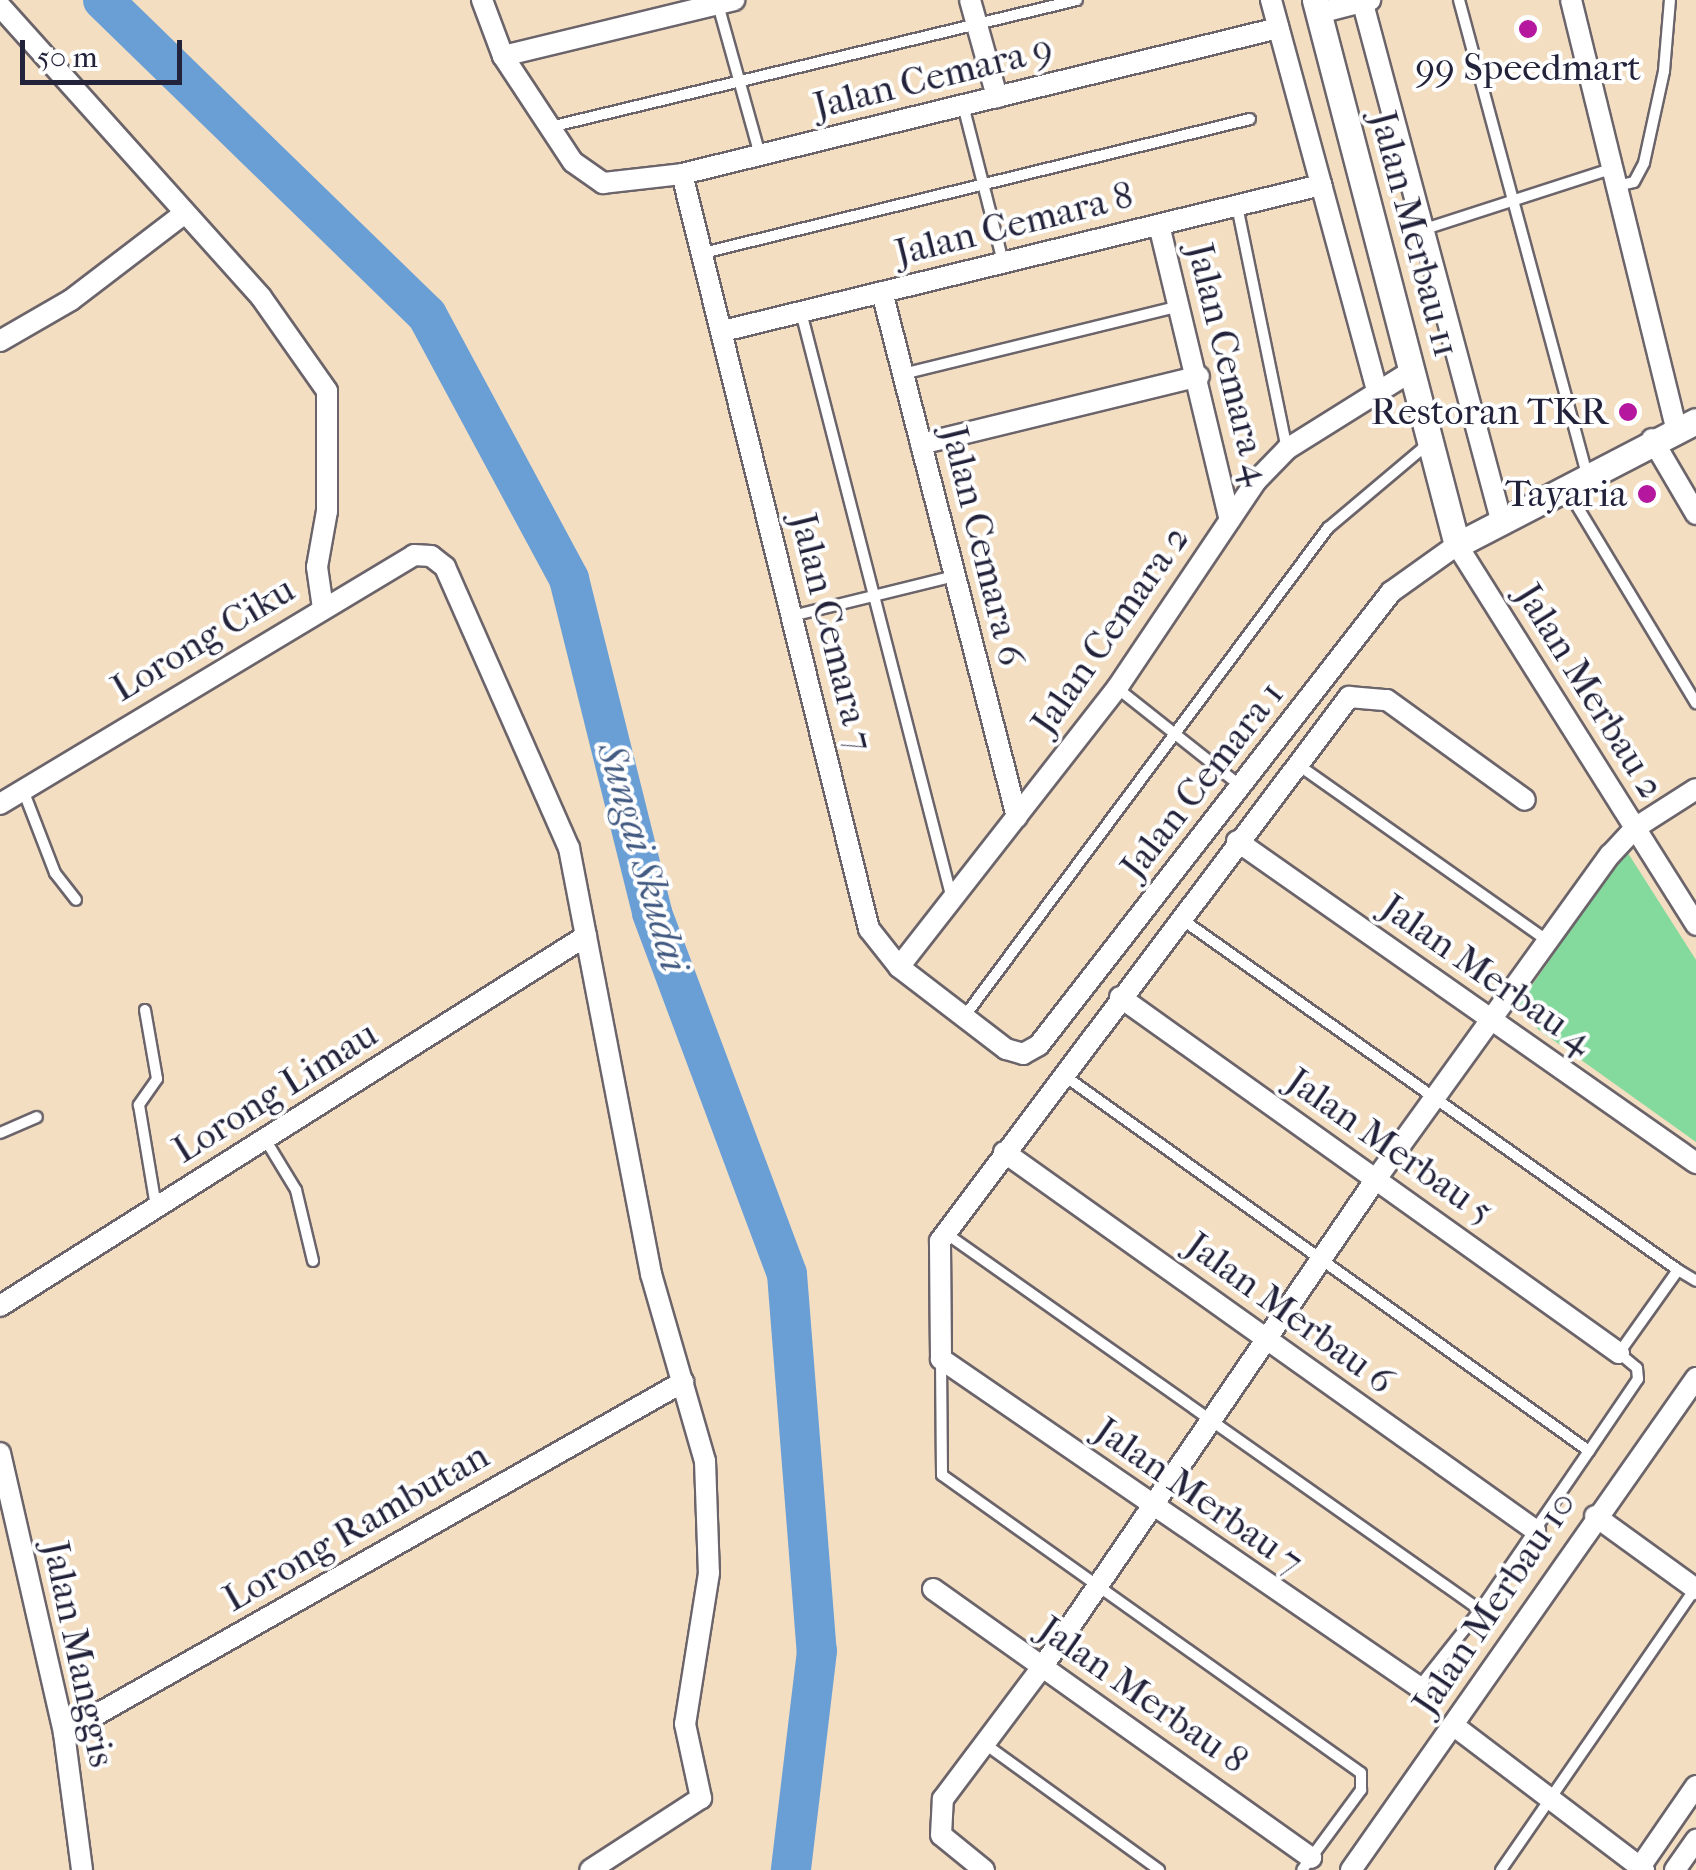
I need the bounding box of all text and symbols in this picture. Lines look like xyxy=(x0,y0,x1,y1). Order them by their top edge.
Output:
marker: 99 Speedmart xyxy=(1517,18,1539,40)
scale bar xyxy=(25,20,188,82)
street label: Jalan Cemara 9 xyxy=(809,25,1057,129)
text: 50 m xyxy=(37,40,98,75)
place label: 99 Speedmart xyxy=(1415,45,1641,91)
street label: Jalan Merbau 11 xyxy=(1360,106,1470,362)
street label: Jalan Cemara 8 xyxy=(890,172,1138,276)
street label: Jalan Cemara 4 xyxy=(1177,239,1281,489)
place label: Restoran TKR xyxy=(1371,389,1608,435)
marker: Restoran TKR xyxy=(1617,401,1639,423)
street label: Jalan Cemara 6 xyxy=(931,421,1035,671)
place label: Tayaria xyxy=(1505,471,1627,517)
marker: Tayaria xyxy=(1636,483,1658,505)
street label: Jalan Cemara 7 xyxy=(780,509,884,755)
street label: Jalan Cemara 2 xyxy=(1021,517,1199,743)
street label: Lorong Ciku xyxy=(103,567,303,711)
street label: Jalan Merbau 2 xyxy=(1506,575,1674,807)
street label: Jalan Cemara 1 xyxy=(1111,672,1293,888)
water label: Sungai Skudai xyxy=(587,737,699,977)
street label: Jalan Merbau 4 xyxy=(1372,884,1602,1064)
street label: Lorong Limau xyxy=(164,1011,386,1173)
street label: Jalan Merbau 5 xyxy=(1278,1058,1502,1234)
street label: Jalan Merbau 6 xyxy=(1177,1222,1403,1404)
street label: Jalan Merbau 7 xyxy=(1086,1407,1312,1585)
street label: Lorong Rambutan xyxy=(215,1433,497,1621)
street label: Jalan Merbau 10 xyxy=(1402,1483,1586,1723)
street label: Jalan Manggis xyxy=(33,1537,125,1771)
street label: Jalan Merbau 8 xyxy=(1030,1606,1256,1784)

